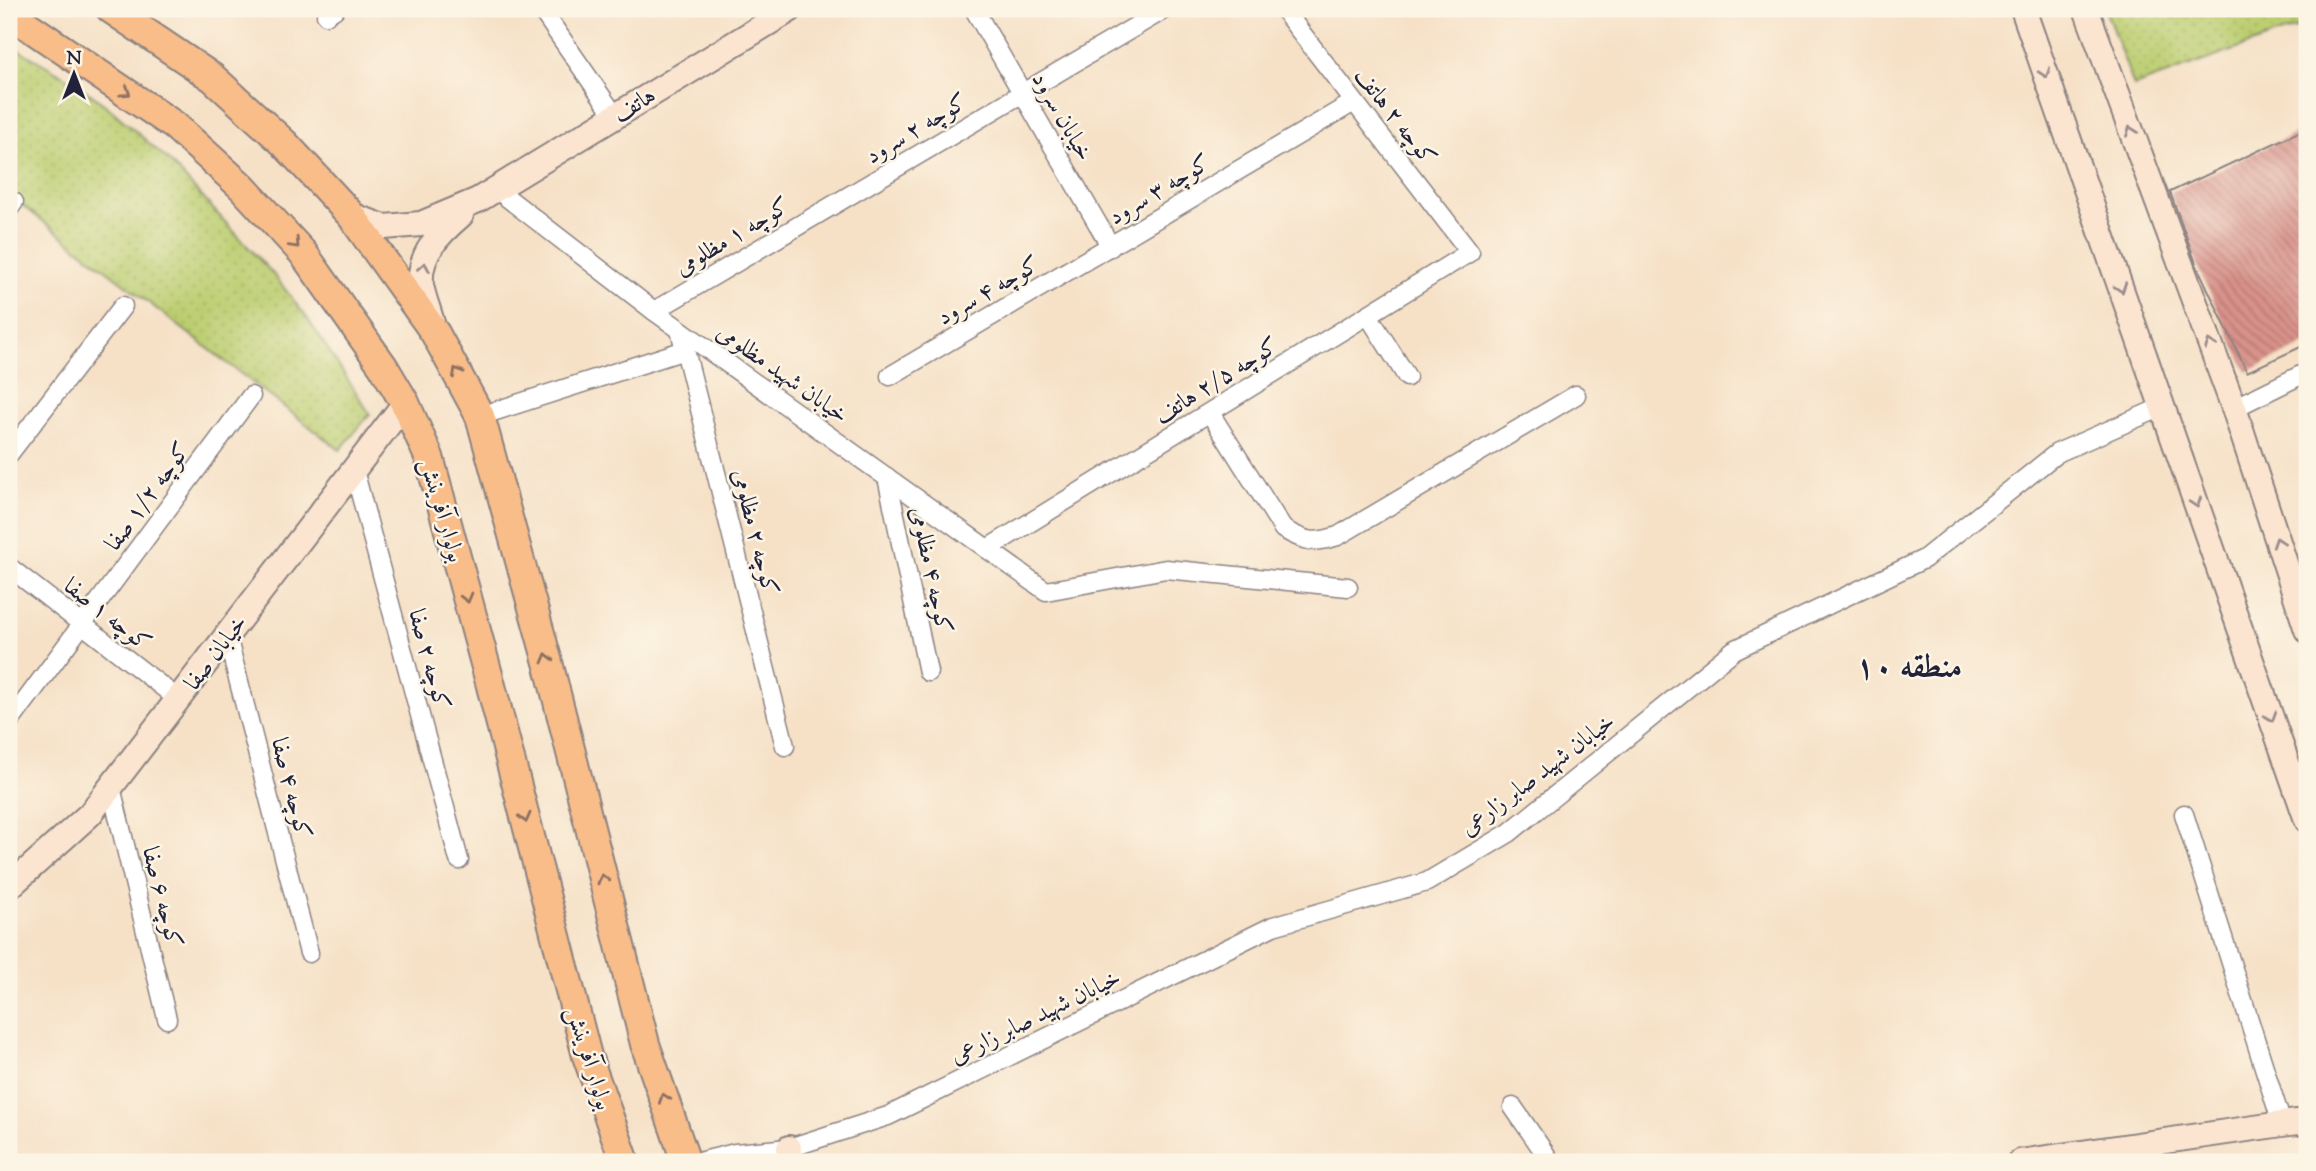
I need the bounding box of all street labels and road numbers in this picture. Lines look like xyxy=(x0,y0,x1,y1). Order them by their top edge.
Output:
street label: کوچه ۲ هاتف xyxy=(1345,61,1444,174)
street label: خیابان سرود xyxy=(1022,66,1100,168)
street label: هاتف xyxy=(607,80,663,132)
street label: کوچه ۲ سرود xyxy=(859,86,975,174)
street label: کوچه ۳ سرود xyxy=(1102,147,1218,235)
street label: کوچه ۱ مظلومی xyxy=(669,190,797,286)
street label: کوچه ۴ سرود xyxy=(931,249,1047,335)
street label: خیابان شهید مظلومی xyxy=(709,316,855,433)
street label: کوچه ۲/۵ هاتف xyxy=(1148,330,1286,433)
street label: کوچه ۱/۲ صفا xyxy=(97,436,200,559)
street label: بولوار آفرینش xyxy=(410,454,472,567)
street label: کوچه ۲ مظلومی xyxy=(722,466,786,599)
street label: کوچه ۴ مظلومی xyxy=(900,504,960,637)
street label: کوچه ۱ صفا xyxy=(56,570,158,661)
street label: کوچه ۲ صفا xyxy=(398,605,458,714)
street label: خیابان صفا xyxy=(177,608,256,698)
street label: خیابان شهید صابر زارعی xyxy=(1454,706,1623,845)
street label: کوچه ۴ صفا xyxy=(261,734,319,843)
street label: کوچه ۶ صفا xyxy=(132,843,190,952)
street label: خیابان شهید صابر زارعی xyxy=(945,962,1127,1074)
street label: بولوار آفرینش xyxy=(556,1002,620,1115)

